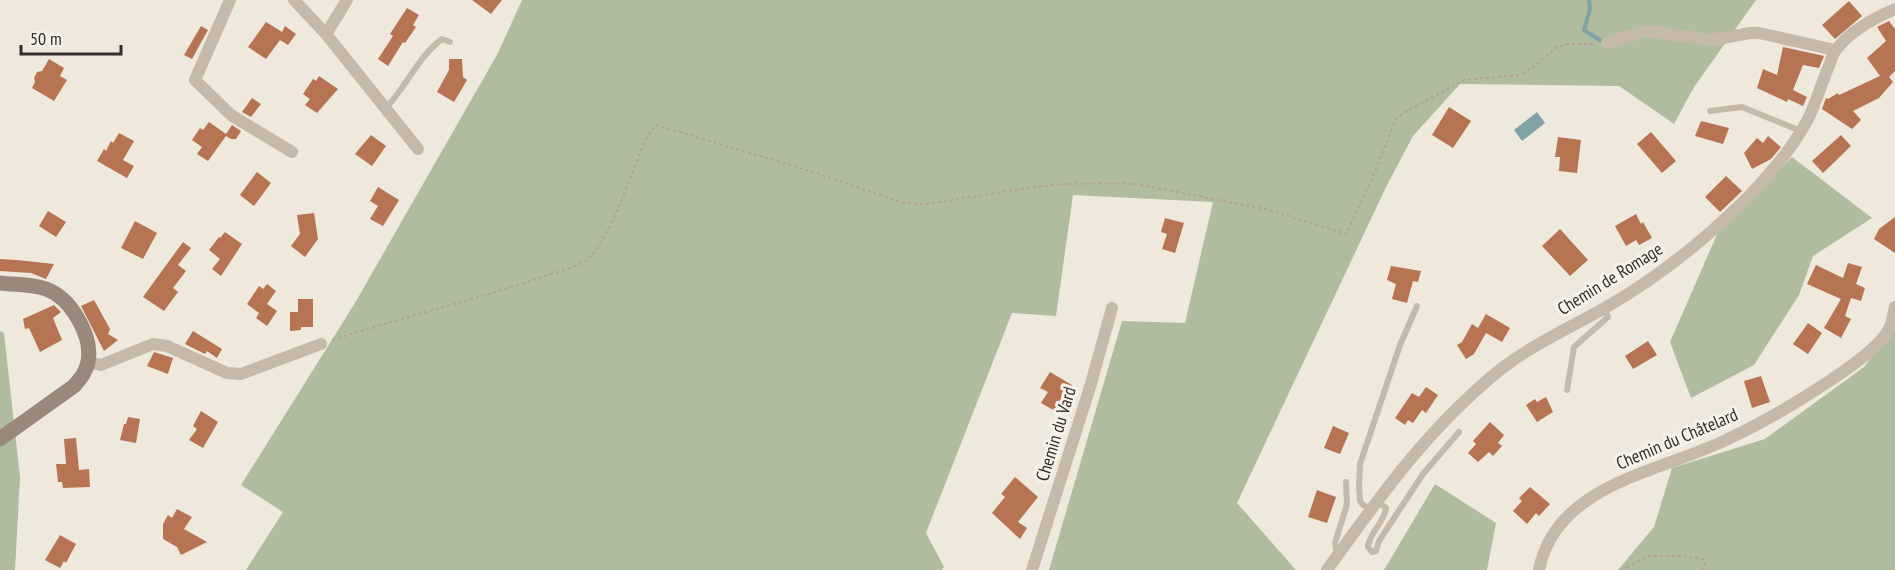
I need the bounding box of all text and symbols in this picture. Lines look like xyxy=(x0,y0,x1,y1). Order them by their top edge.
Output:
scale bar xyxy=(21,18,122,56)
text: 50 m xyxy=(30,27,62,50)
street label: Chemin de Romage xyxy=(1553,237,1667,320)
street label: Chemin du Vard xyxy=(1030,384,1081,484)
street label: Chemin du Châtelard xyxy=(1612,403,1741,475)

